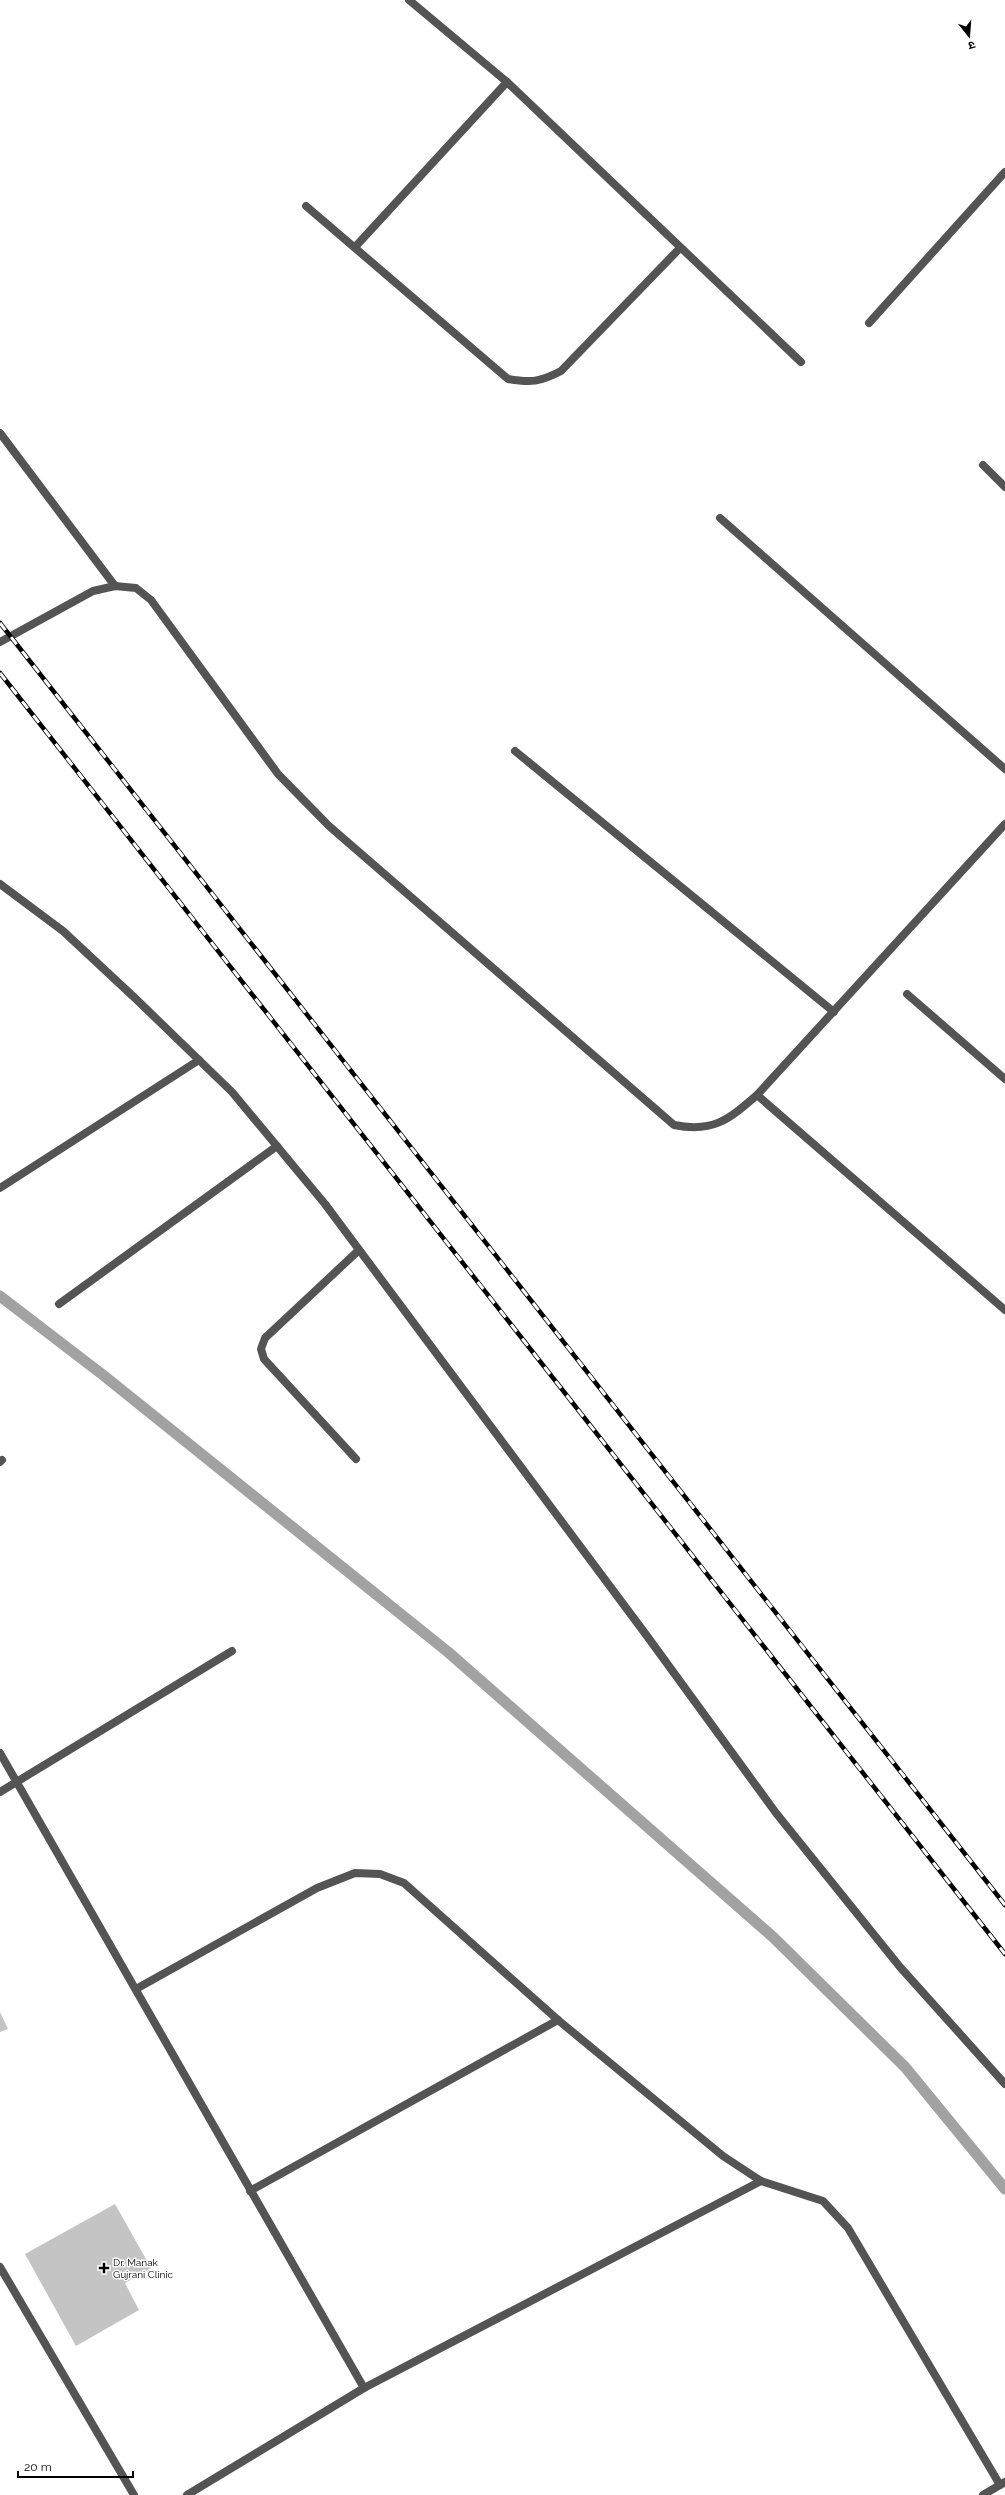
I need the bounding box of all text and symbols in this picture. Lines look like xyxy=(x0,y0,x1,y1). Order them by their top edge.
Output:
north arrow xyxy=(949,16,989,56)
text: उ xyxy=(966,38,977,52)
place label: Dr. Manak Gujrani Clinic xyxy=(113,2257,174,2280)
marker: Dr. Manak Gujrani Clinic xyxy=(98,2262,110,2274)
scale bar xyxy=(18,2453,133,2479)
text: 20 m xyxy=(24,2460,52,2474)

